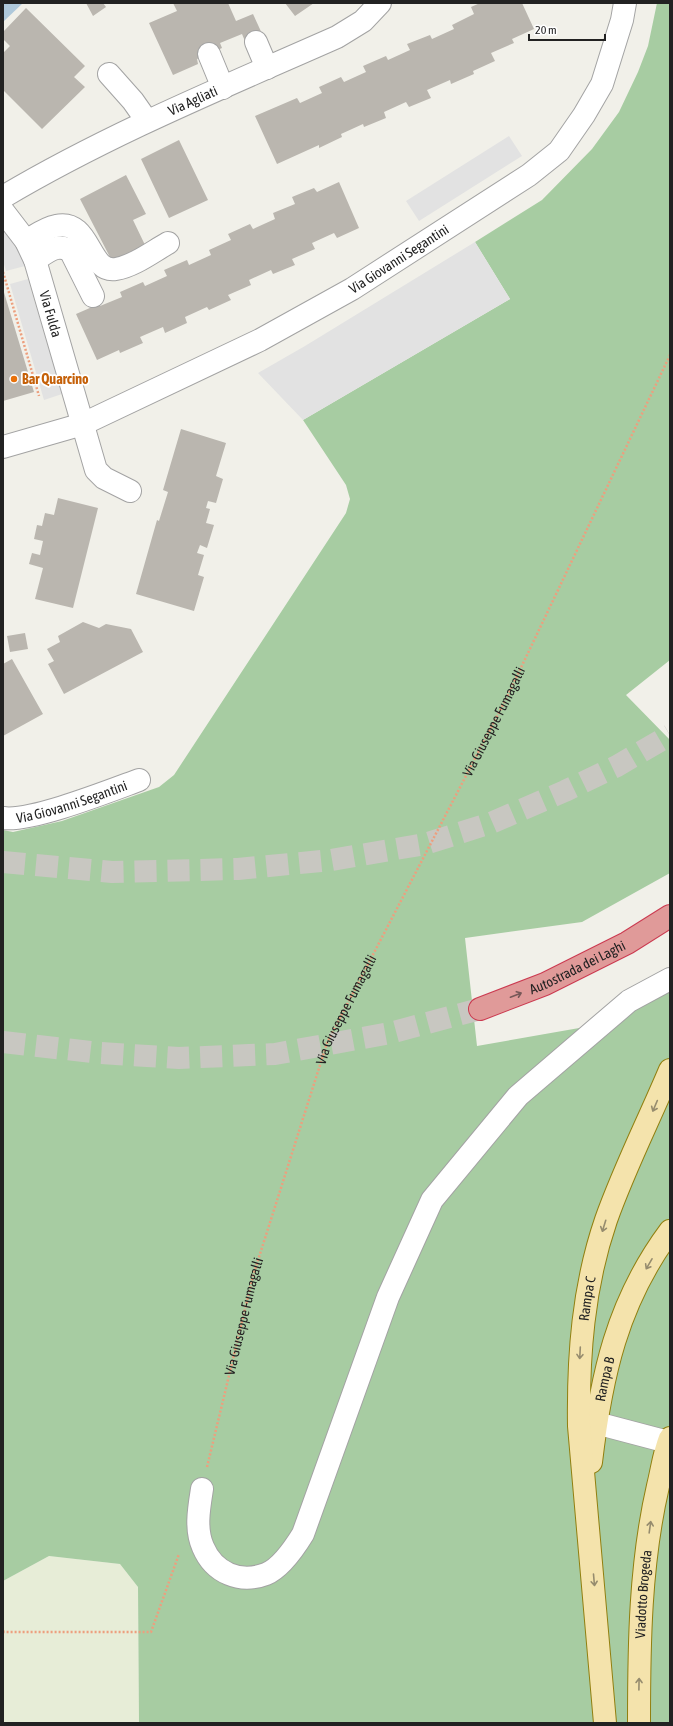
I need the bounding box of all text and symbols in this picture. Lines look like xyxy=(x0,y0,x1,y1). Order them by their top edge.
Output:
scale bar xyxy=(529,16,605,42)
text: 20 m xyxy=(535,23,557,37)
street label: Via Agliati xyxy=(166,83,220,119)
street label: Via Giovanni Segantini xyxy=(346,221,452,297)
street label: Via Fulda xyxy=(36,289,65,339)
place label: Bar Quarcino xyxy=(22,371,89,387)
marker: Bar Quarcino xyxy=(9,374,19,384)
street label: Via Giuseppe Fumagalli xyxy=(459,664,528,779)
street label: Via Giovanni Segantini xyxy=(15,777,129,826)
street label: Autostrada dei Laghi xyxy=(527,937,628,997)
street label: Via Giuseppe Fumagalli xyxy=(313,952,380,1067)
one-way arrow xyxy=(510,990,522,998)
one-way arrow xyxy=(650,1099,658,1111)
one-way arrow xyxy=(600,1219,608,1231)
street label: Via Giuseppe Fumagalli xyxy=(221,1256,266,1377)
one-way arrow xyxy=(644,1258,652,1270)
street label: Rampa C xyxy=(576,1274,599,1322)
one-way arrow xyxy=(576,1346,583,1359)
street label: Rampa B xyxy=(592,1355,618,1403)
one-way arrow xyxy=(646,1520,654,1533)
street label: Viadotto Brogeda xyxy=(632,1549,655,1639)
one-way arrow xyxy=(590,1573,597,1586)
one-way arrow xyxy=(636,1678,643,1691)

